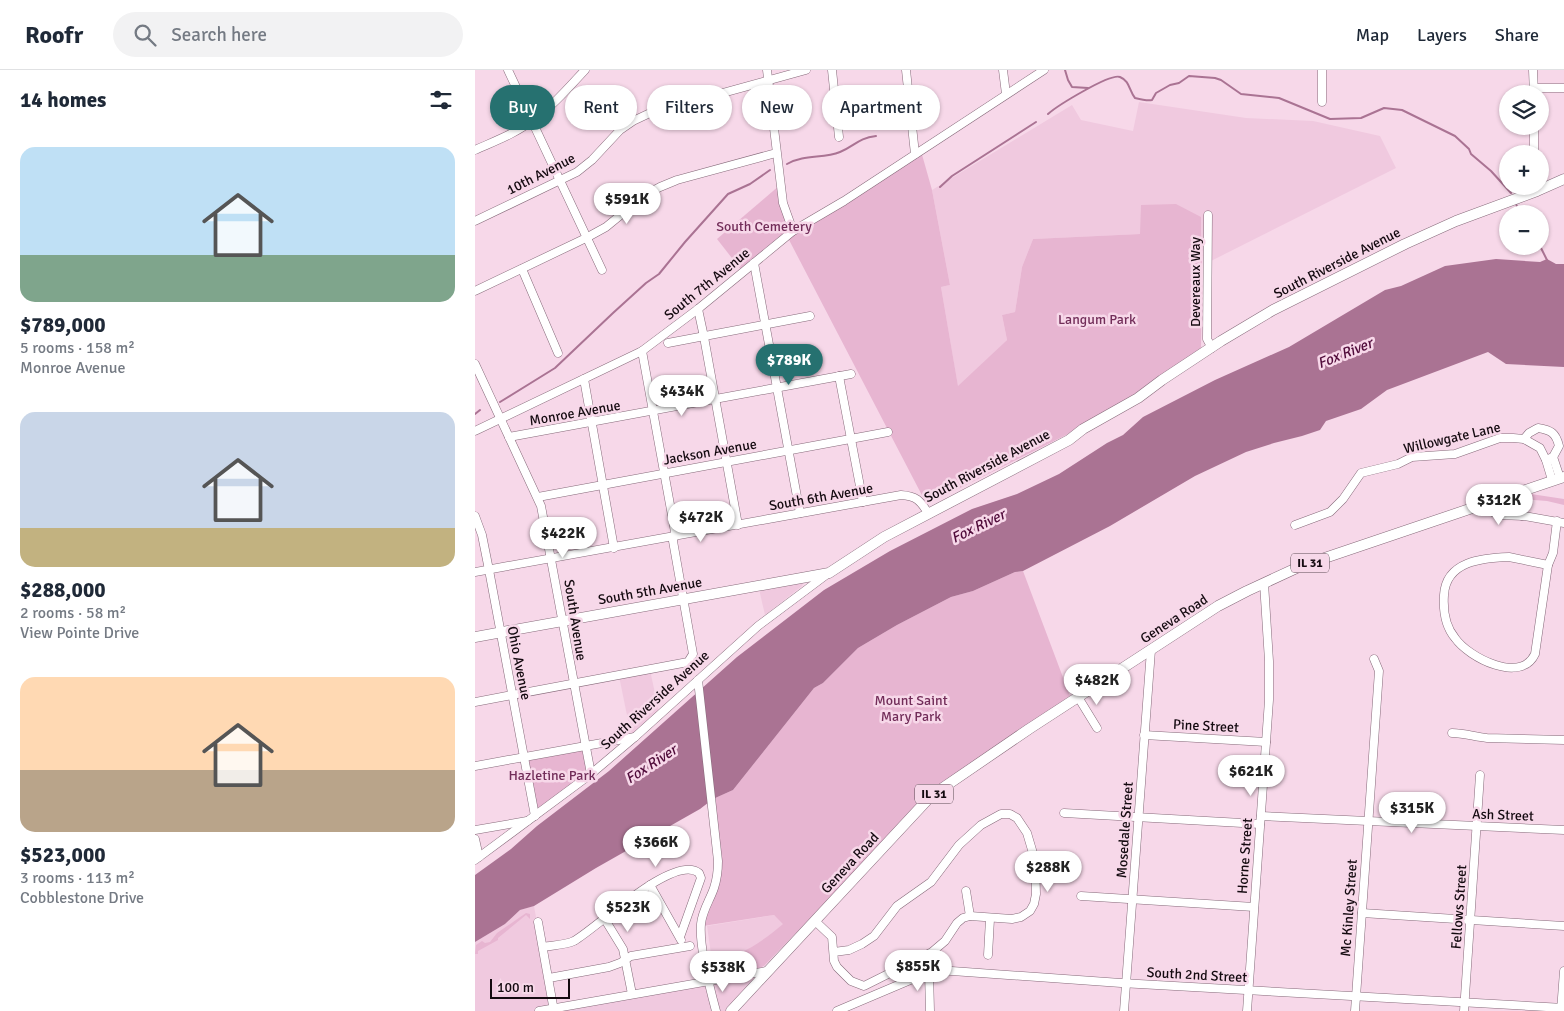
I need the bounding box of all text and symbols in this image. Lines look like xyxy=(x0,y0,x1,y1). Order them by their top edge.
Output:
search box xyxy=(113,12,463,57)
text: Roofr xyxy=(25,20,83,50)
icon: search xyxy=(131,21,159,49)
text: Search here xyxy=(171,23,267,47)
text: Map xyxy=(1356,24,1389,46)
text: Layers xyxy=(1417,24,1467,46)
text: Share xyxy=(1495,24,1539,46)
chip: Buy xyxy=(490,85,555,130)
chip: Rent xyxy=(565,85,637,130)
chip: Filters xyxy=(647,85,732,130)
chip: New xyxy=(742,85,812,130)
chip: Apartment xyxy=(822,85,940,130)
map controls xyxy=(1499,85,1549,255)
button: layers xyxy=(1499,85,1549,135)
icon: filters xyxy=(427,86,455,114)
text: 14 homes xyxy=(20,87,106,113)
button: + xyxy=(1499,145,1549,195)
street label: 10th Avenue xyxy=(504,150,578,198)
icon: home xyxy=(193,180,283,270)
pin: $591K xyxy=(592,182,662,225)
text: $591K xyxy=(605,189,649,209)
button: − xyxy=(1499,205,1549,255)
park label: South Cemetery xyxy=(716,218,812,235)
street label: South Riverside Avenue xyxy=(1271,224,1403,302)
street label: Devereaux Way xyxy=(1187,236,1204,327)
street label: South 7th Avenue xyxy=(661,244,753,324)
park label: Langum Park xyxy=(1058,311,1136,328)
text: $789,000 xyxy=(20,312,106,338)
water label: Fox River xyxy=(1315,333,1377,372)
text: 5 rooms · 158 m² xyxy=(20,338,135,358)
pin: $789K xyxy=(754,344,824,386)
text: $789K xyxy=(767,350,811,370)
text: Monroe Avenue xyxy=(20,358,125,378)
pin: $434K xyxy=(647,374,717,417)
text: $434K xyxy=(660,381,704,401)
street label: Monroe Avenue xyxy=(528,397,622,429)
street label: Willowgate Lane xyxy=(1402,419,1502,457)
street label: South Riverside Avenue xyxy=(921,426,1053,506)
street label: Jackson Avenue xyxy=(662,435,758,469)
icon: home xyxy=(193,445,283,535)
street label: South 6th Avenue xyxy=(768,479,874,515)
pin: $312K xyxy=(1464,484,1534,526)
text: $312K xyxy=(1477,490,1521,510)
pin: $472K xyxy=(666,500,736,543)
water label: Fox River xyxy=(948,504,1010,547)
text: $472K xyxy=(679,507,723,527)
pin: $422K xyxy=(528,516,598,559)
text: $422K xyxy=(541,523,585,543)
road number: IL 31 xyxy=(1291,553,1329,572)
street label: South 5th Avenue xyxy=(597,573,703,609)
text: $288,000 xyxy=(20,577,106,603)
street label: South Avenue xyxy=(560,578,590,662)
street label: Geneva Road xyxy=(1137,591,1211,647)
text: 2 rooms · 58 m² xyxy=(20,603,126,623)
text: View Pointe Drive xyxy=(20,623,139,643)
street label: Ohio Avenue xyxy=(504,625,534,701)
street label: South Riverside Avenue xyxy=(597,647,713,753)
pin: $482K xyxy=(1062,664,1132,706)
text: $482K xyxy=(1075,670,1119,690)
park label: Mount Saint Mary Park xyxy=(874,692,948,725)
icon: home xyxy=(193,710,283,800)
street label: Pine Street xyxy=(1173,716,1239,736)
water label: Fox River xyxy=(622,739,682,787)
pin: $621K xyxy=(1216,754,1286,797)
text: $621K xyxy=(1229,761,1273,781)
park label: Hazletine Park xyxy=(508,767,596,784)
street label: Mosedale Street xyxy=(1113,781,1137,879)
road number: IL 31 xyxy=(915,784,953,804)
pin: $315K xyxy=(1377,792,1447,834)
text: $315K xyxy=(1390,798,1434,818)
street label: Ash Street xyxy=(1472,805,1534,825)
street label: Horne Street xyxy=(1234,817,1256,895)
pin: $366K xyxy=(621,826,691,868)
street label: Geneva Road xyxy=(818,829,882,897)
text: $366K xyxy=(634,832,678,852)
text: $523,000 xyxy=(20,842,106,868)
pin: $288K xyxy=(1013,850,1083,893)
text: $288K xyxy=(1026,857,1070,877)
street label: Mc Kinley Street xyxy=(1337,859,1361,957)
street label: Fellows Street xyxy=(1448,864,1470,950)
text: 3 rooms · 113 m² xyxy=(20,868,135,888)
text: Cobblestone Drive xyxy=(20,888,144,908)
pin: $523K xyxy=(593,890,663,933)
text: $523K xyxy=(606,897,650,917)
pin: $538K xyxy=(688,950,758,993)
pin: $855K xyxy=(883,950,953,992)
text: $855K xyxy=(896,956,940,976)
text: $538K xyxy=(701,957,745,977)
street label: South 2nd Street xyxy=(1146,964,1248,986)
scale bar xyxy=(490,976,570,999)
text: 100 m xyxy=(497,979,534,996)

